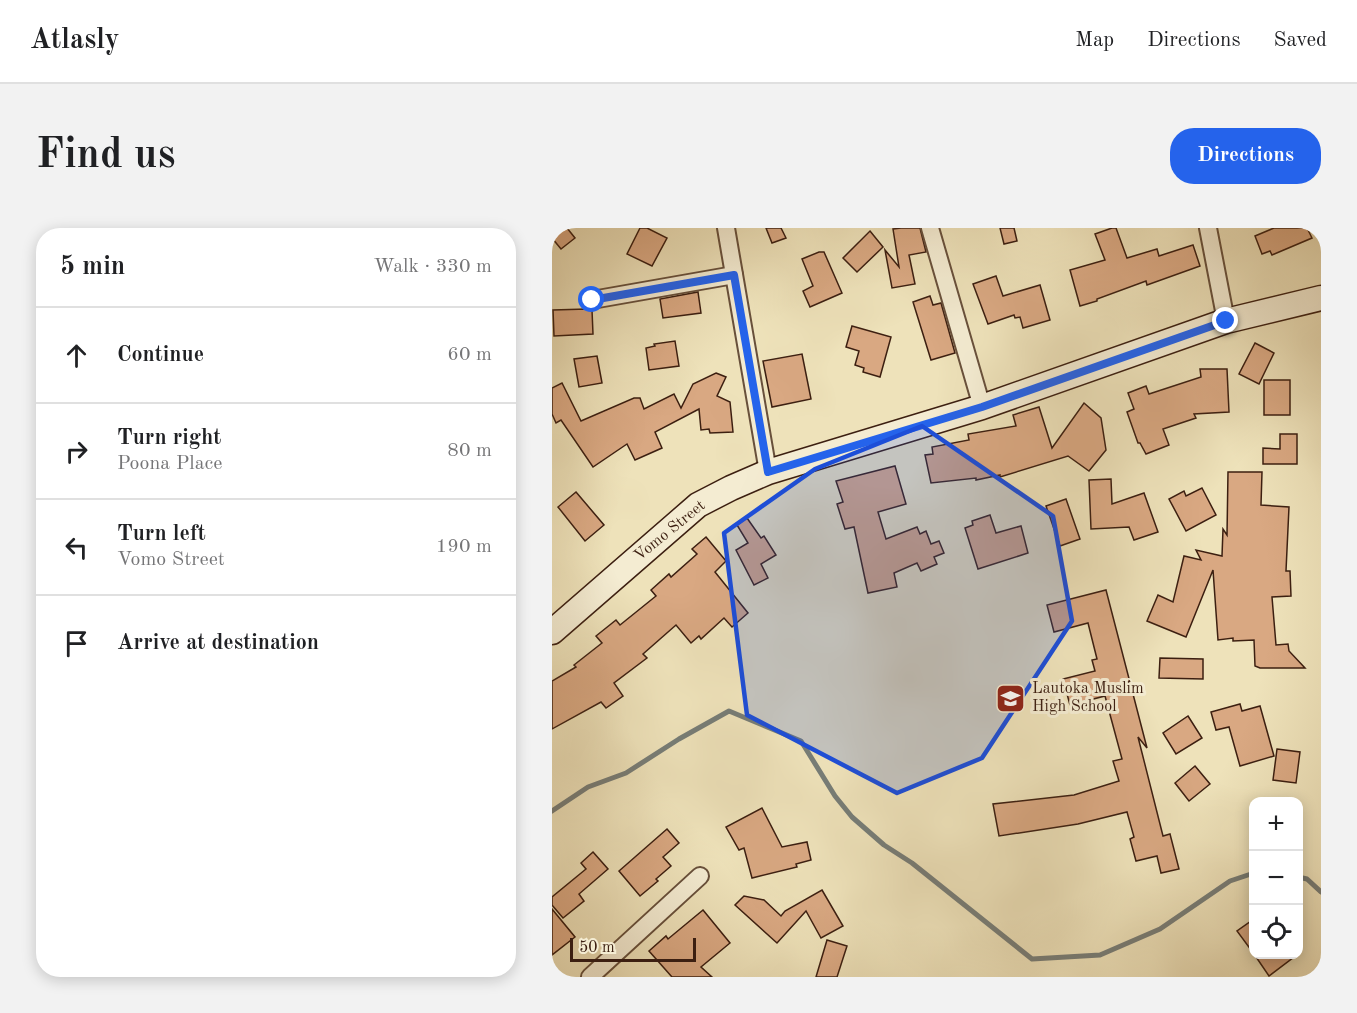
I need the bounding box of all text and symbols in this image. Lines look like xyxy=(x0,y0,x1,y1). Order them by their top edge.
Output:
text: Atlasly xyxy=(30,27,120,55)
text: Map xyxy=(1075,30,1114,51)
text: Directions xyxy=(1147,30,1241,51)
text: Saved xyxy=(1274,30,1327,51)
button: Directions xyxy=(1170,128,1321,184)
text: Find us xyxy=(36,135,175,177)
text: 5 min xyxy=(60,254,125,280)
text: Walk · 330 m xyxy=(373,257,492,277)
route start xyxy=(578,286,604,312)
route end xyxy=(1212,307,1238,333)
icon: ahead xyxy=(60,339,93,372)
text: Continue xyxy=(117,344,204,366)
text: 60 m xyxy=(447,345,492,365)
text: Turn right xyxy=(117,427,221,449)
icon: right xyxy=(60,435,93,468)
text: 80 m xyxy=(447,441,492,461)
text: Poona Place xyxy=(117,454,222,474)
street label: Vomo Street xyxy=(631,497,709,564)
text: Turn left xyxy=(117,523,206,545)
icon: left xyxy=(60,531,93,564)
text: 190 m xyxy=(436,537,492,557)
text: Vomo Street xyxy=(117,550,225,570)
icon: arrive xyxy=(60,627,93,660)
text: Arrive at destination xyxy=(117,632,319,654)
place label: Lautoka Muslim High School xyxy=(1032,681,1144,715)
school or university icon: Lautoka Muslim High School xyxy=(995,682,1027,714)
map controls xyxy=(1249,797,1303,959)
button: + xyxy=(1249,797,1303,851)
button: − xyxy=(1249,851,1303,905)
button: locate xyxy=(1249,905,1303,959)
scale bar xyxy=(570,935,696,962)
text: 50 m xyxy=(579,940,615,956)

